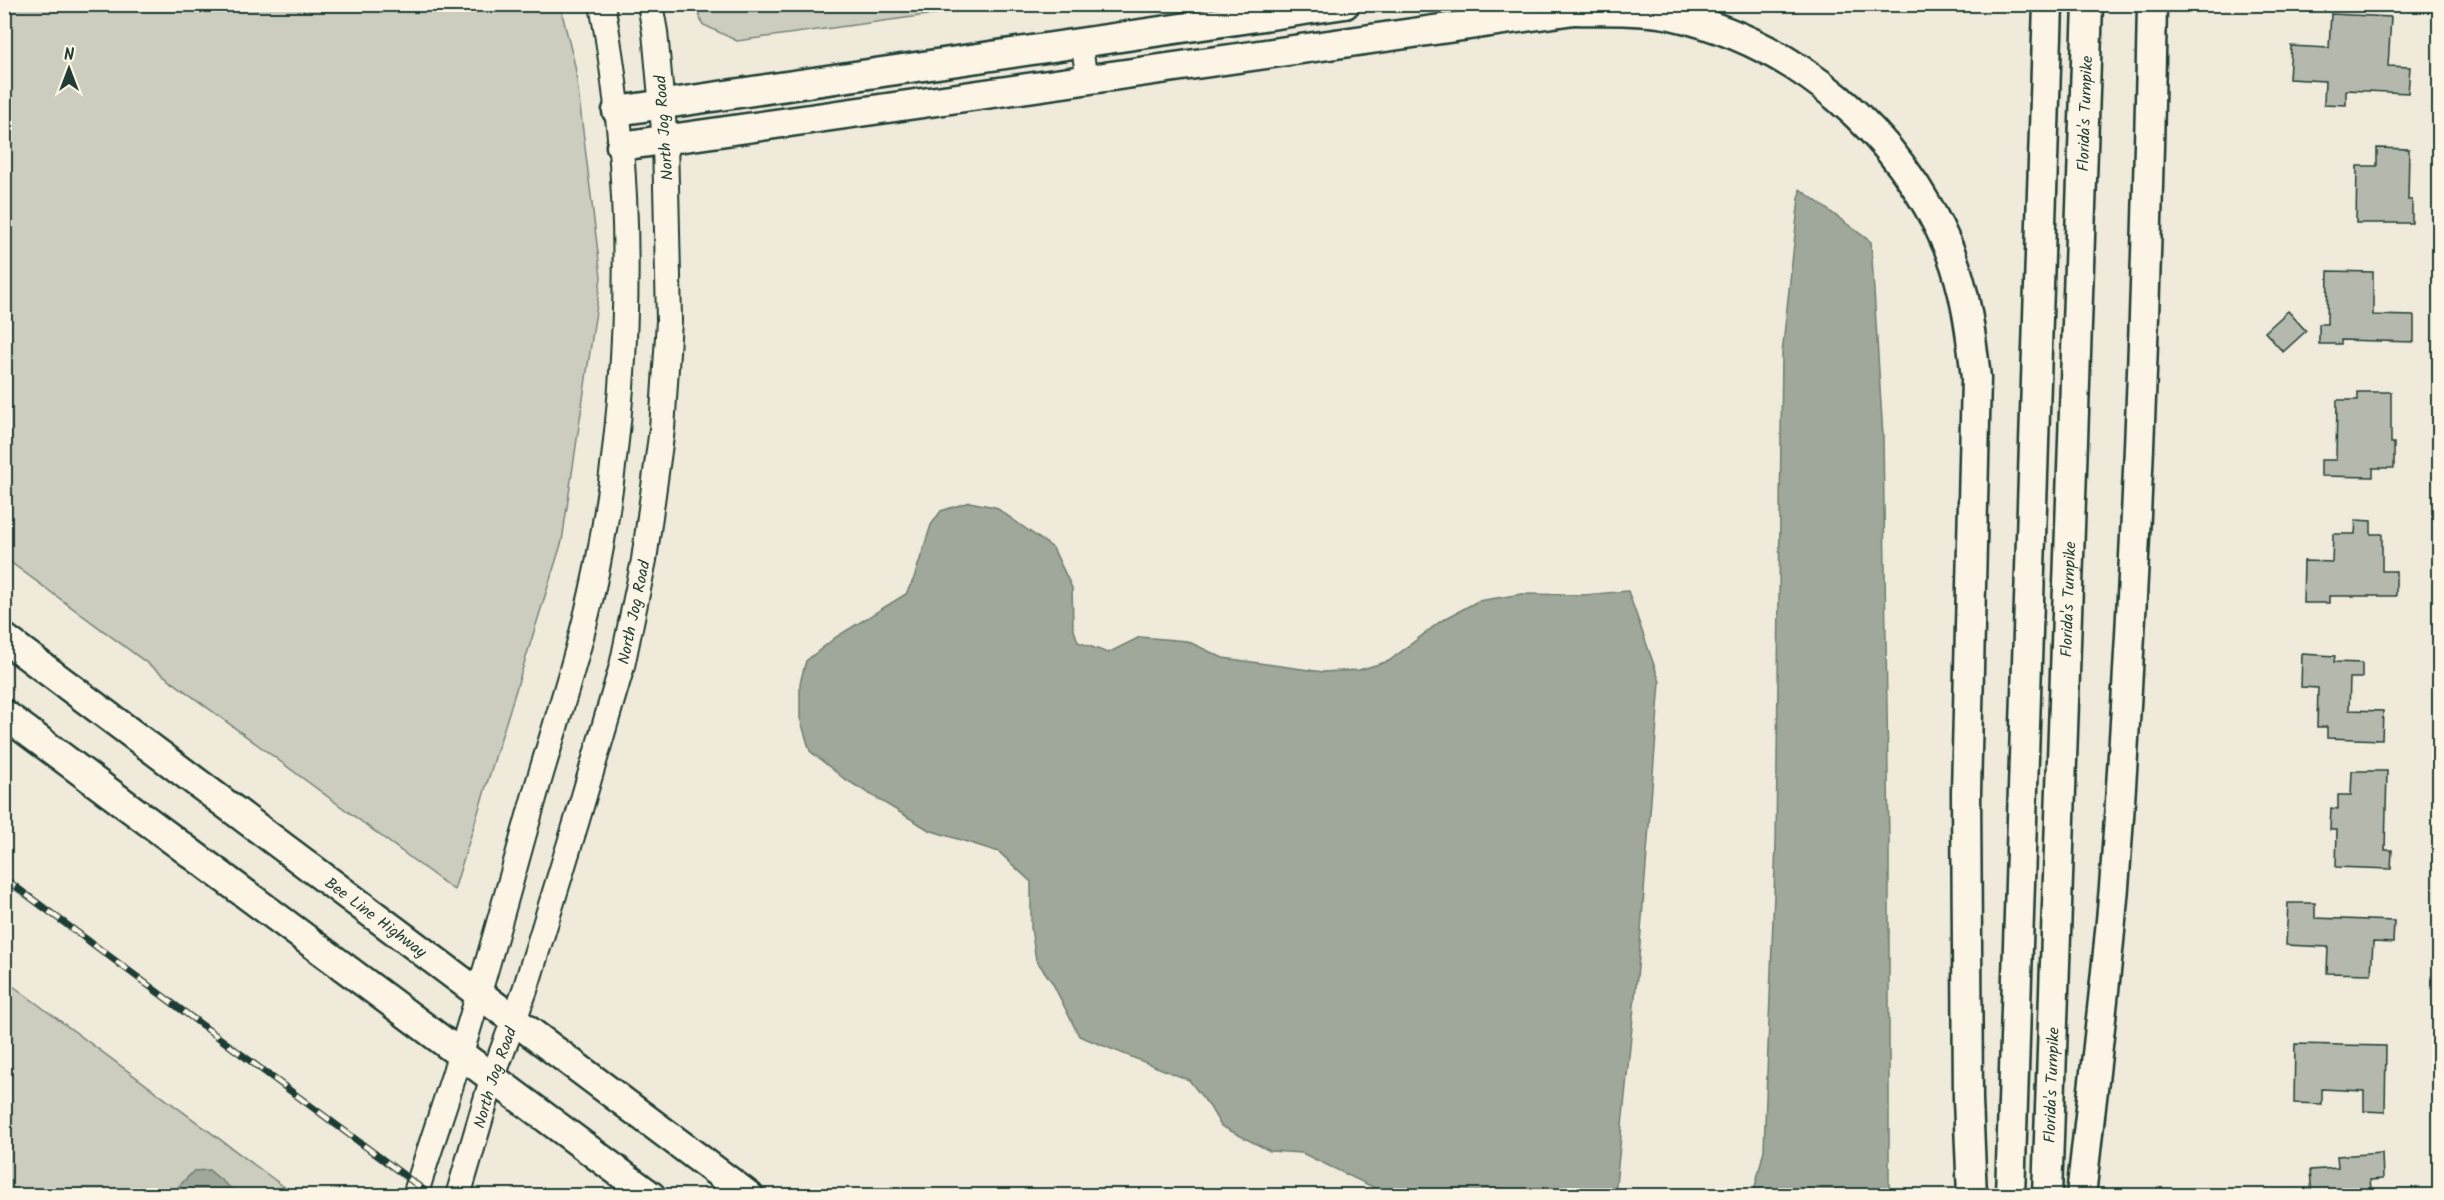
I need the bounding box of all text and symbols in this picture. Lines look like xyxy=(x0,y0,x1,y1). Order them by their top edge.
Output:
north arrow xyxy=(39,39,99,99)
text: N xyxy=(64,43,74,68)
street label: Florida's Turnpike xyxy=(2071,55,2100,172)
street label: North Jog Road xyxy=(648,73,681,181)
street label: Florida's Turnpike xyxy=(2055,541,2084,658)
street label: North Jog Road xyxy=(612,557,658,667)
street label: Bee Line Highway xyxy=(319,871,432,965)
street label: North Jog Road xyxy=(467,1023,525,1132)
street label: Florida's Turnpike xyxy=(2038,1027,2067,1144)

